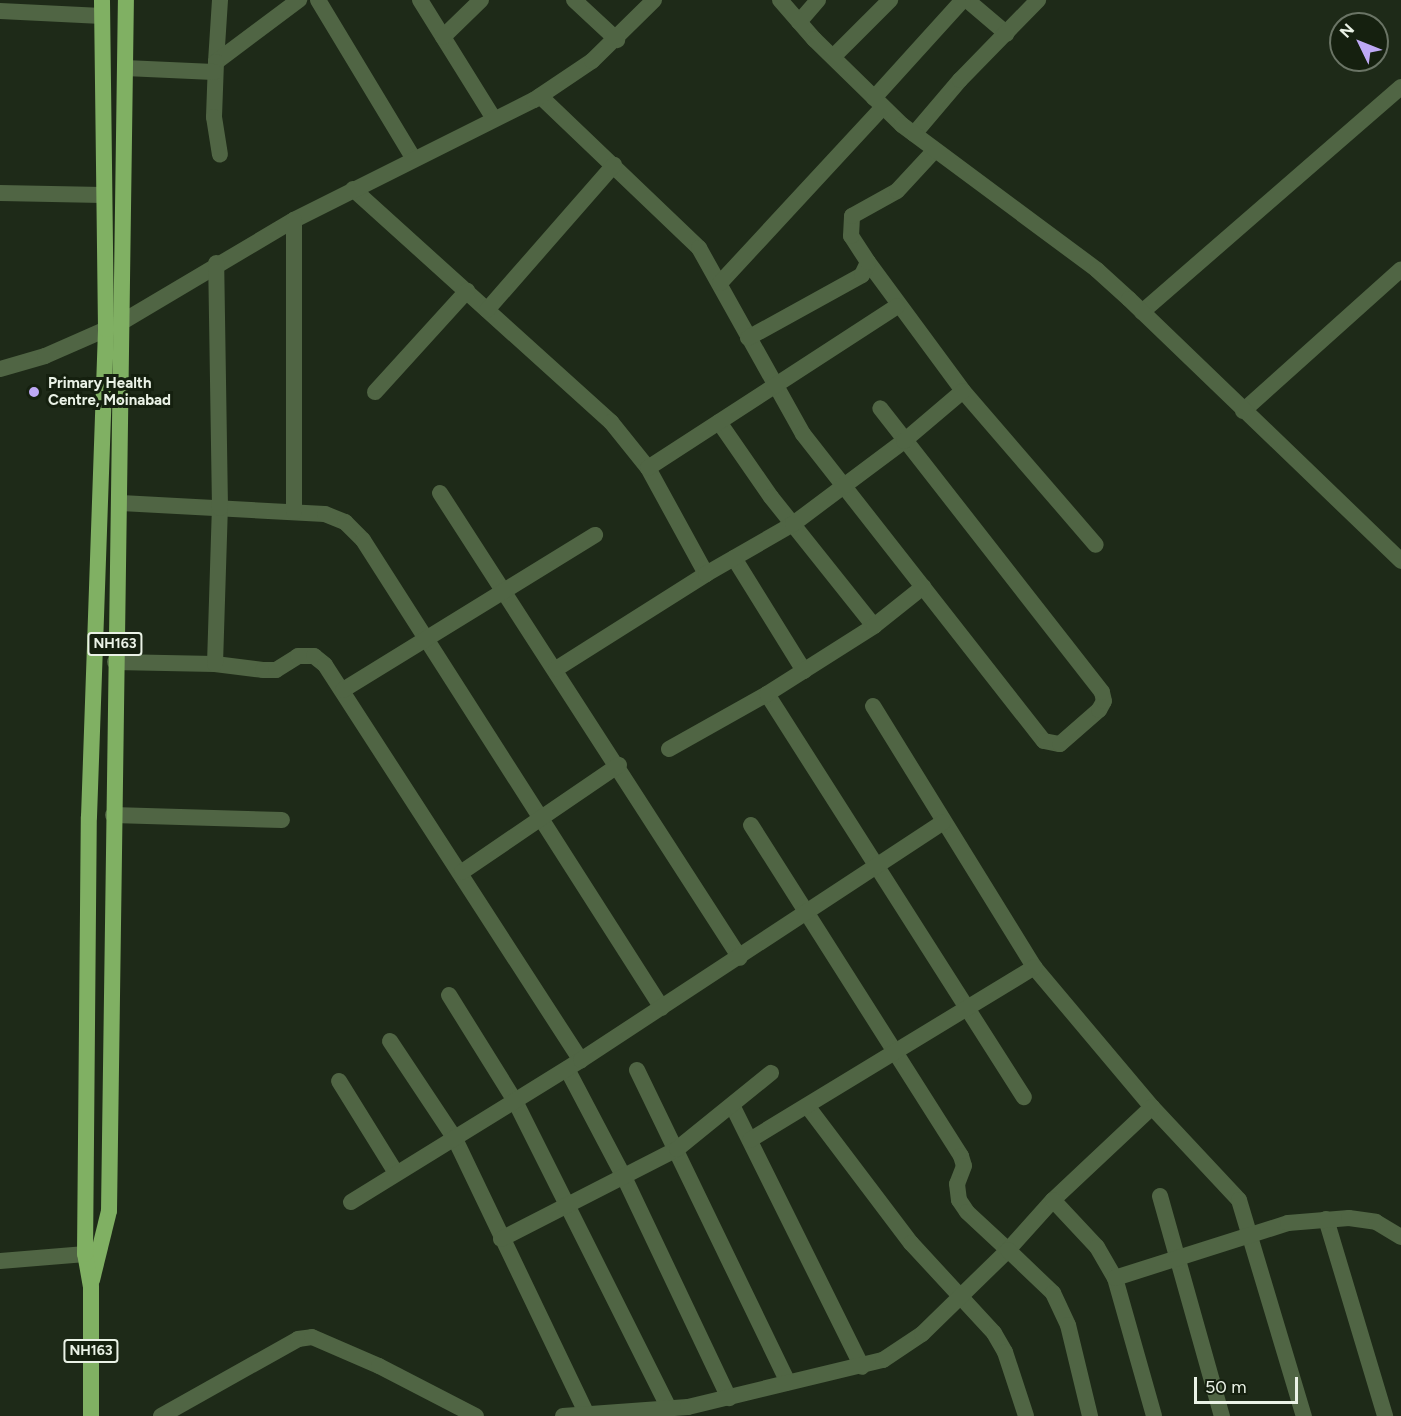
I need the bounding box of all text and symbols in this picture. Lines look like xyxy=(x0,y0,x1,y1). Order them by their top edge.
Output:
north arrow xyxy=(1329,12,1389,72)
text: N xyxy=(1336,20,1358,42)
place label: Primary Health Centre, Moinabad xyxy=(48,374,171,409)
marker: Primary Health Centre, Moinabad xyxy=(25,383,43,401)
road number: NH163 xyxy=(86,633,144,655)
road number: NH163 xyxy=(62,1340,119,1362)
scale bar xyxy=(1197,1365,1300,1403)
text: 50 m xyxy=(1205,1376,1247,1398)

